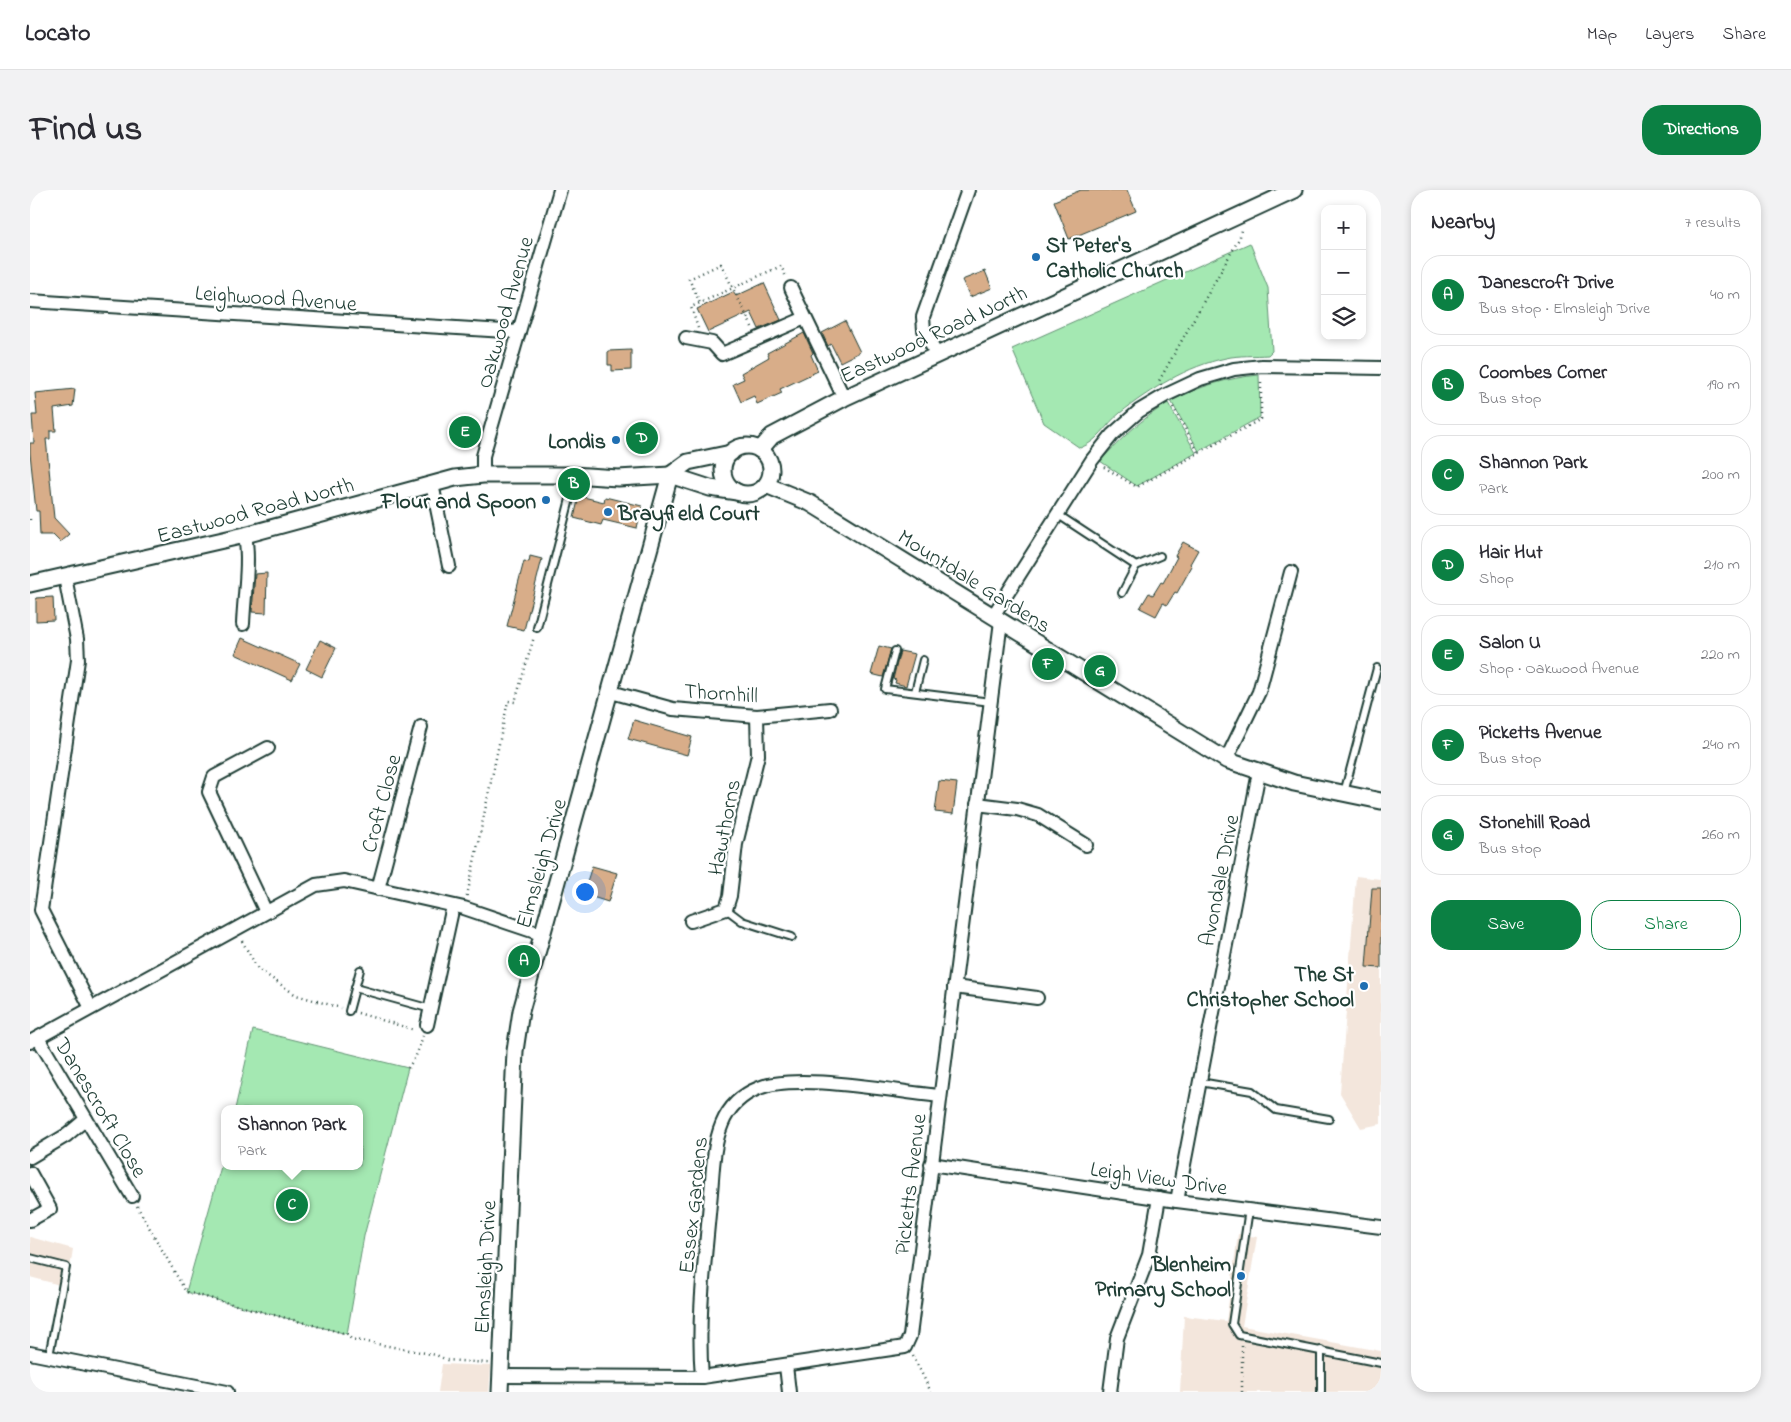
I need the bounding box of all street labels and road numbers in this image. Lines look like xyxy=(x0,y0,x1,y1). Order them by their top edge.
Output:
street label: Oakwood Avenue xyxy=(470,233,544,393)
street label: Leighwood Avenue xyxy=(194,278,358,323)
street label: Eastwood Road North xyxy=(835,278,1033,393)
street label: Eastwood Road North xyxy=(154,470,358,554)
street label: Mountdale Gardens xyxy=(890,522,1056,643)
street label: Thornhill xyxy=(683,676,759,714)
street label: Croft Close xyxy=(354,751,411,857)
street label: Hawthorns xyxy=(701,777,751,878)
street label: Elmsleigh Drive xyxy=(509,795,578,933)
street label: Avondale Drive xyxy=(1192,812,1249,949)
street label: Danescroft Close xyxy=(44,1032,154,1185)
street label: Picketts Avenue xyxy=(887,1112,937,1257)
street label: Essex Gardens xyxy=(672,1135,718,1275)
street label: Leigh View Drive xyxy=(1088,1155,1229,1206)
street label: Elmsleigh Drive xyxy=(468,1199,507,1335)

